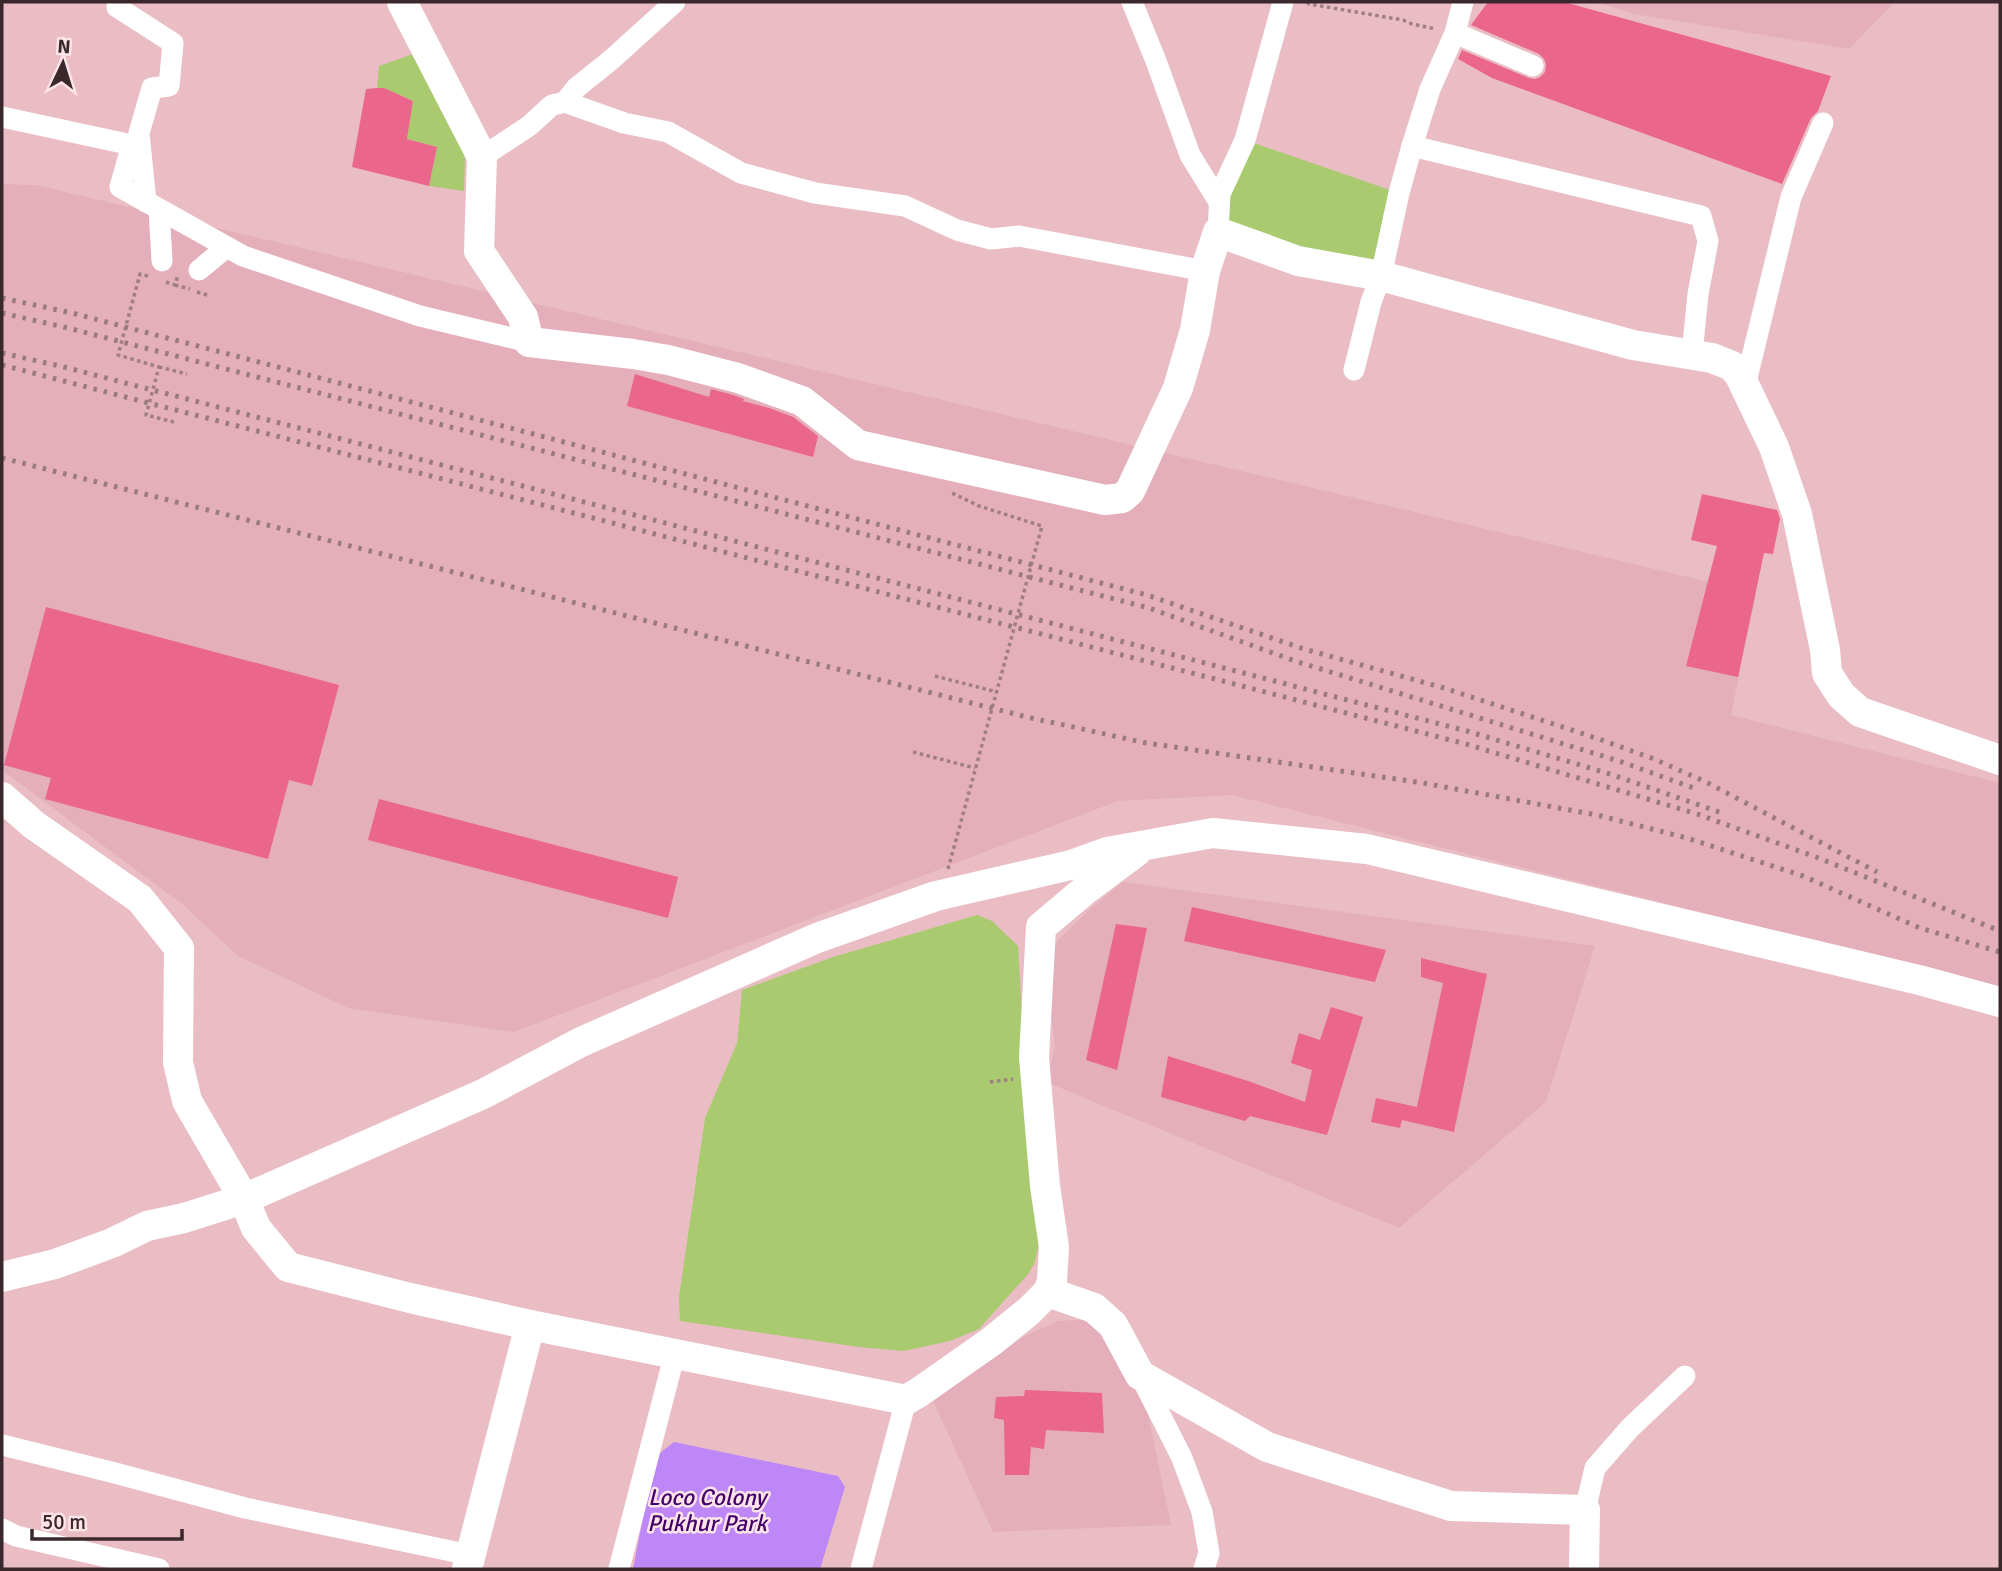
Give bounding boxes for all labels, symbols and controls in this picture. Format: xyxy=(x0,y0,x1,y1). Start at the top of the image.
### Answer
north arrow xyxy=(28,28,98,98)
text: N xyxy=(57,35,72,59)
water label: Loco Colony Pukhur Park xyxy=(647,1483,769,1538)
scale bar xyxy=(32,1498,182,1542)
text: 50 m xyxy=(42,1509,86,1535)

